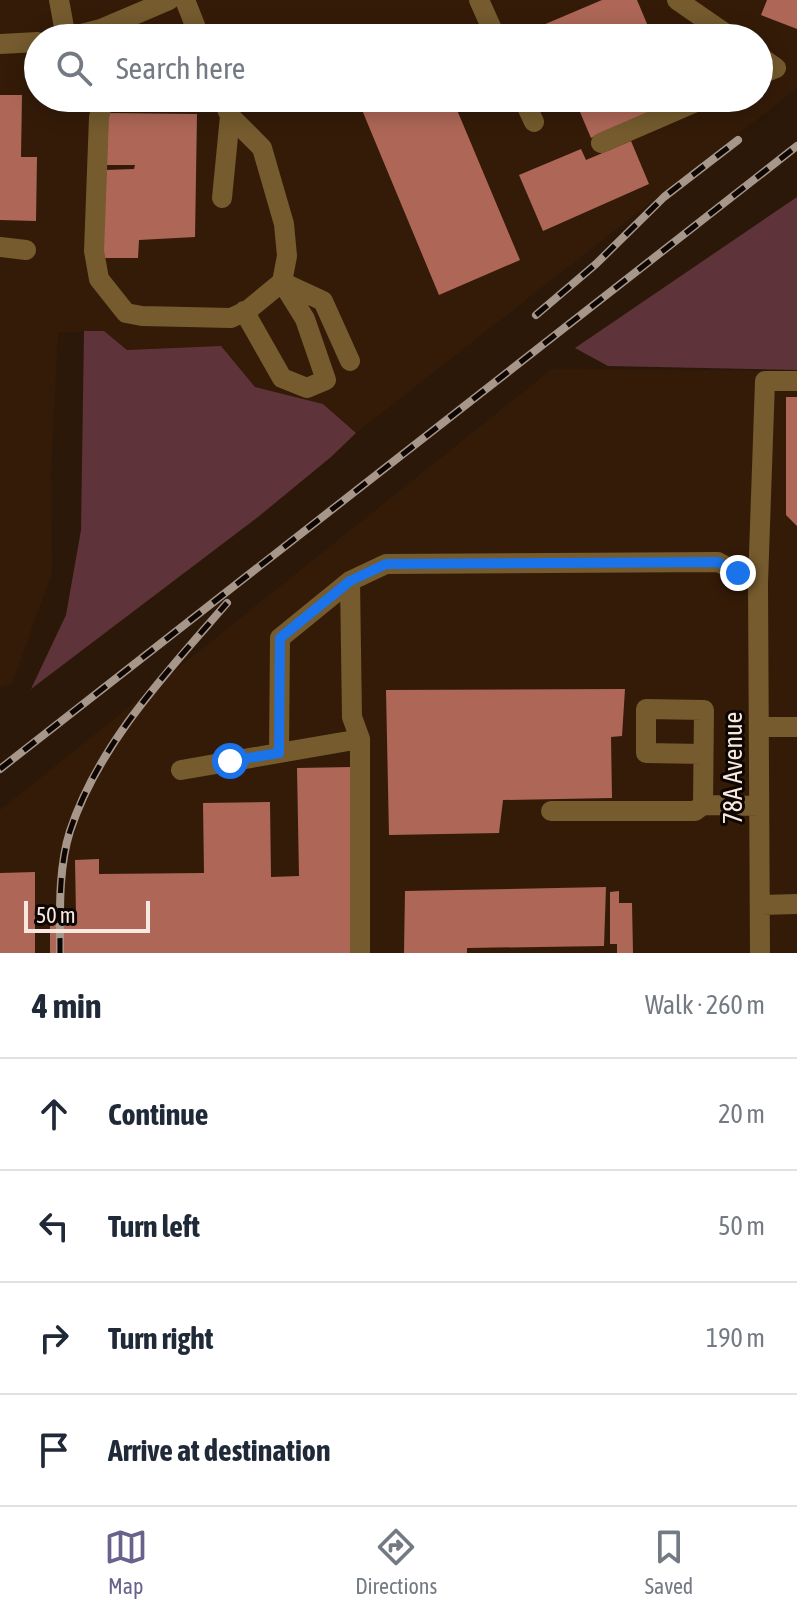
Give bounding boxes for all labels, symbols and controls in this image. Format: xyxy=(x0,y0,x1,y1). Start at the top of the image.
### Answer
search box xyxy=(24,24,773,112)
icon: search xyxy=(52,46,96,90)
text: Search here xyxy=(116,51,245,85)
route end xyxy=(720,555,756,591)
street label: 78A Avenue xyxy=(718,712,748,824)
route start xyxy=(212,743,248,779)
scale bar xyxy=(24,897,150,933)
text: 50 m xyxy=(36,902,76,928)
text: 4 min xyxy=(32,986,101,1025)
text: Walk · 260 m xyxy=(645,990,765,1020)
icon: ahead xyxy=(32,1092,76,1136)
text: Continue xyxy=(108,1097,208,1131)
text: 20 m xyxy=(718,1099,765,1129)
icon: left xyxy=(32,1204,76,1248)
text: Turn left xyxy=(108,1209,200,1243)
text: 50 m xyxy=(718,1211,765,1241)
icon: right xyxy=(32,1316,76,1360)
text: Turn right xyxy=(108,1321,214,1355)
text: 190 m xyxy=(706,1323,765,1353)
icon: arrive xyxy=(32,1428,76,1472)
text: Arrive at destination xyxy=(108,1433,330,1467)
tab: Map xyxy=(104,1525,148,1599)
tab: Directions xyxy=(355,1525,437,1599)
tab: Saved xyxy=(645,1525,693,1599)

